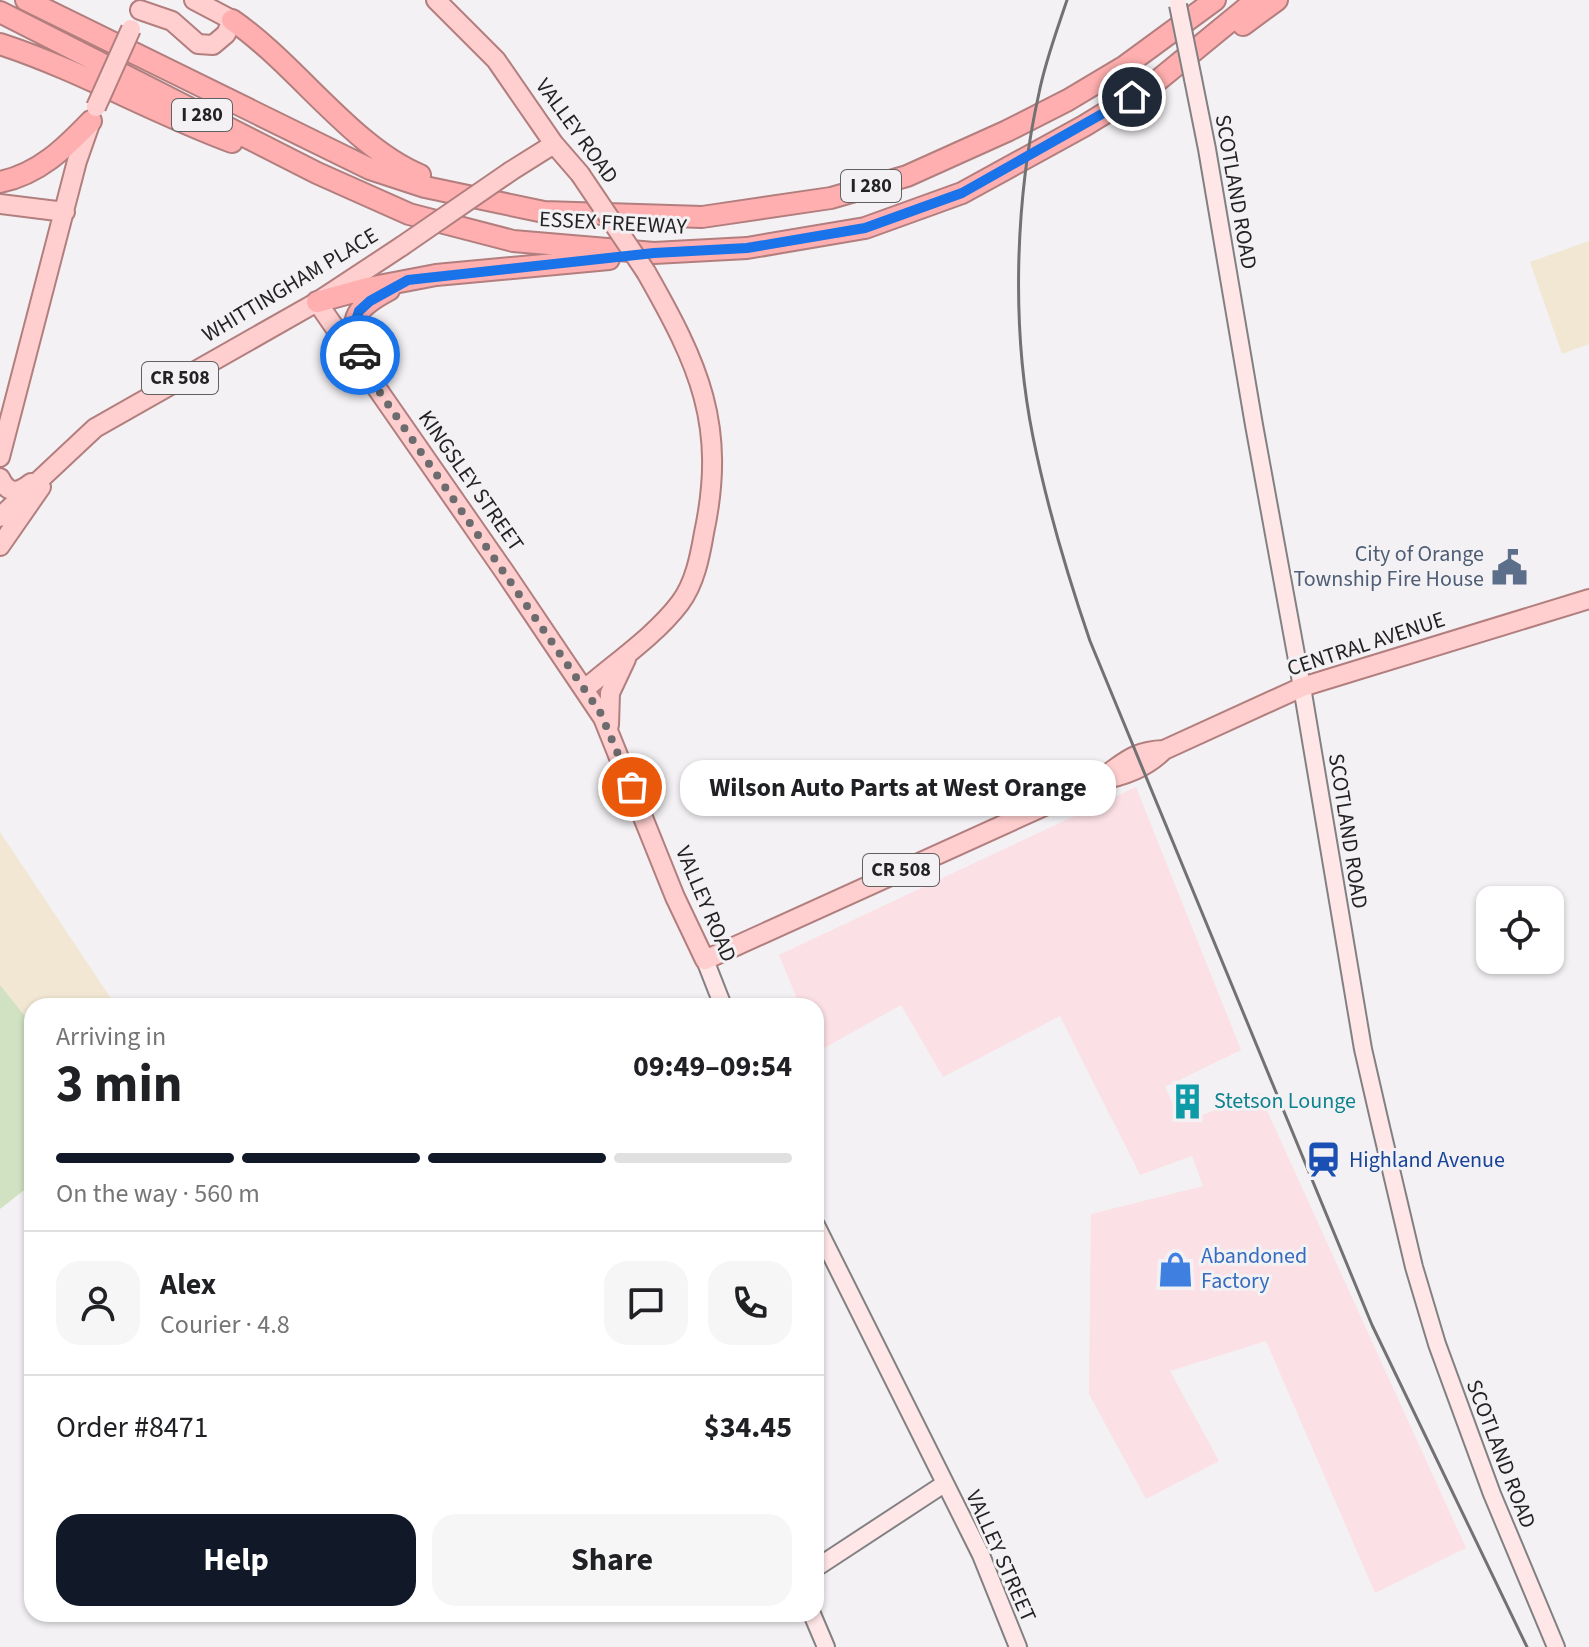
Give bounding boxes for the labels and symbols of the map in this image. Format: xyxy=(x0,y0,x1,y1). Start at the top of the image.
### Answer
pin xyxy=(1098,63,1166,131)
street label: VALLEY ROAD xyxy=(528,72,626,190)
road number: I 280 xyxy=(172,99,232,131)
street label: SCOTLAND ROAD xyxy=(1207,112,1265,272)
road number: I 280 xyxy=(841,170,901,202)
street label: ESSEX FREEWAY xyxy=(538,203,688,243)
street label: WHITTINGHAM PLACE xyxy=(196,220,384,350)
courier xyxy=(320,315,400,395)
road number: CR 508 xyxy=(142,362,218,394)
street label: KINGSLEY STREET xyxy=(410,404,532,558)
place label: City of Orange Township Fire House xyxy=(1293,538,1484,595)
public building icon: City of Orange Township Fire House xyxy=(1491,548,1529,586)
street label: CENTRAL AVENUE xyxy=(1283,603,1449,685)
street label: SCOTLAND ROAD xyxy=(1320,751,1376,911)
pin xyxy=(598,753,666,821)
callout: Wilson Auto Parts at West Orange xyxy=(680,759,1116,815)
street label: VALLEY ROAD xyxy=(667,841,745,967)
road number: CR 508 xyxy=(863,854,939,886)
building icon: Stetson Lounge xyxy=(1169,1082,1207,1120)
place label: Stetson Lounge xyxy=(1214,1085,1356,1117)
station icon: Highland Avenue xyxy=(1304,1141,1342,1179)
place label: Highland Avenue xyxy=(1349,1144,1505,1176)
place label: Abandoned Factory xyxy=(1201,1240,1307,1297)
shop icon: Abandoned Factory xyxy=(1156,1250,1194,1288)
street label: SCOTLAND ROAD xyxy=(1458,1375,1544,1533)
street label: VALLEY STREET xyxy=(958,1485,1044,1627)

